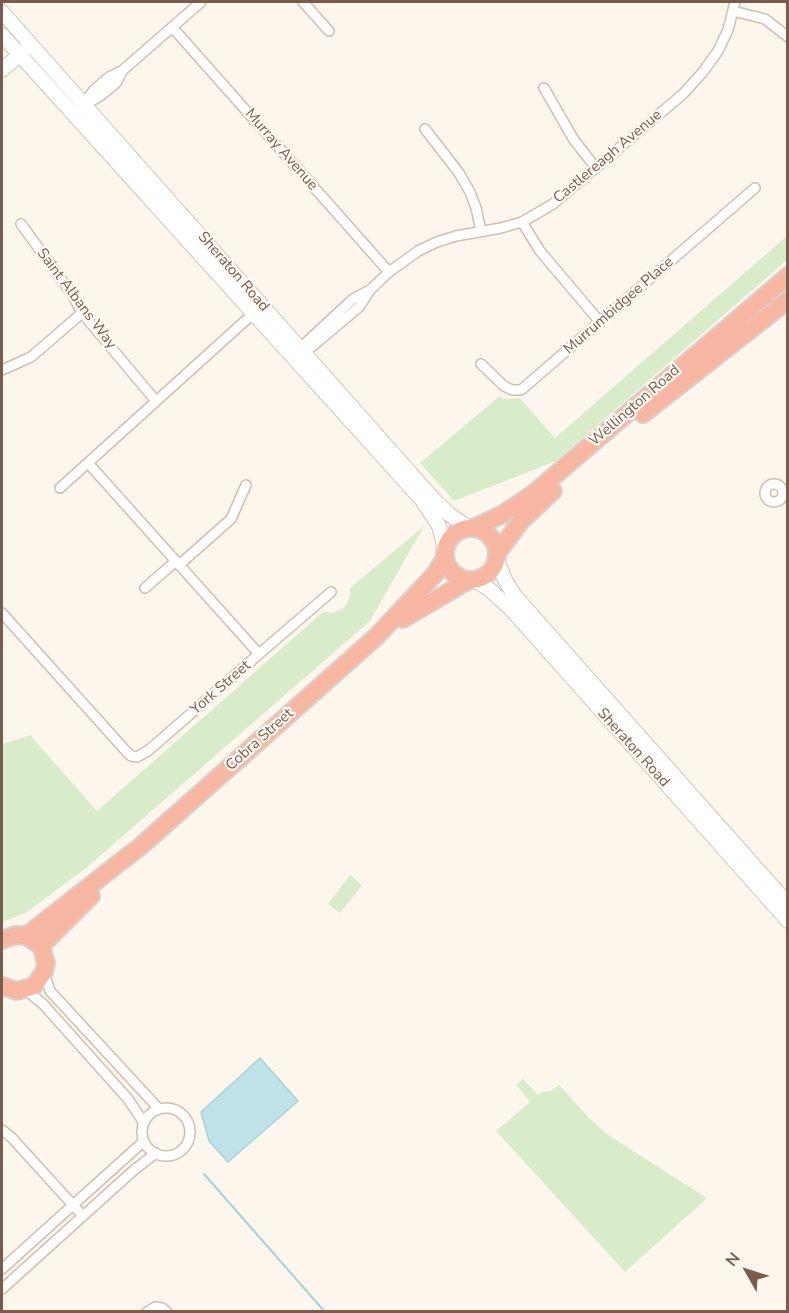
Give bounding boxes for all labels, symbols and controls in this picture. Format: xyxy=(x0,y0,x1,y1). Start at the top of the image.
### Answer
street label: Murray Avenue xyxy=(241,105,321,195)
street label: Castlereagh Avenue xyxy=(550,106,666,208)
street label: Sheraton Road xyxy=(193,228,273,316)
street label: Saint Albans Way xyxy=(32,245,120,353)
street label: Murrumbidgee Place xyxy=(560,253,678,359)
street label: Wellington Road xyxy=(586,362,684,450)
street label: York Street xyxy=(187,657,255,719)
street label: Cobra Street xyxy=(223,705,297,775)
street label: Sheraton Road xyxy=(593,705,673,791)
north arrow xyxy=(717,1241,777,1301)
text: N xyxy=(721,1248,745,1271)

